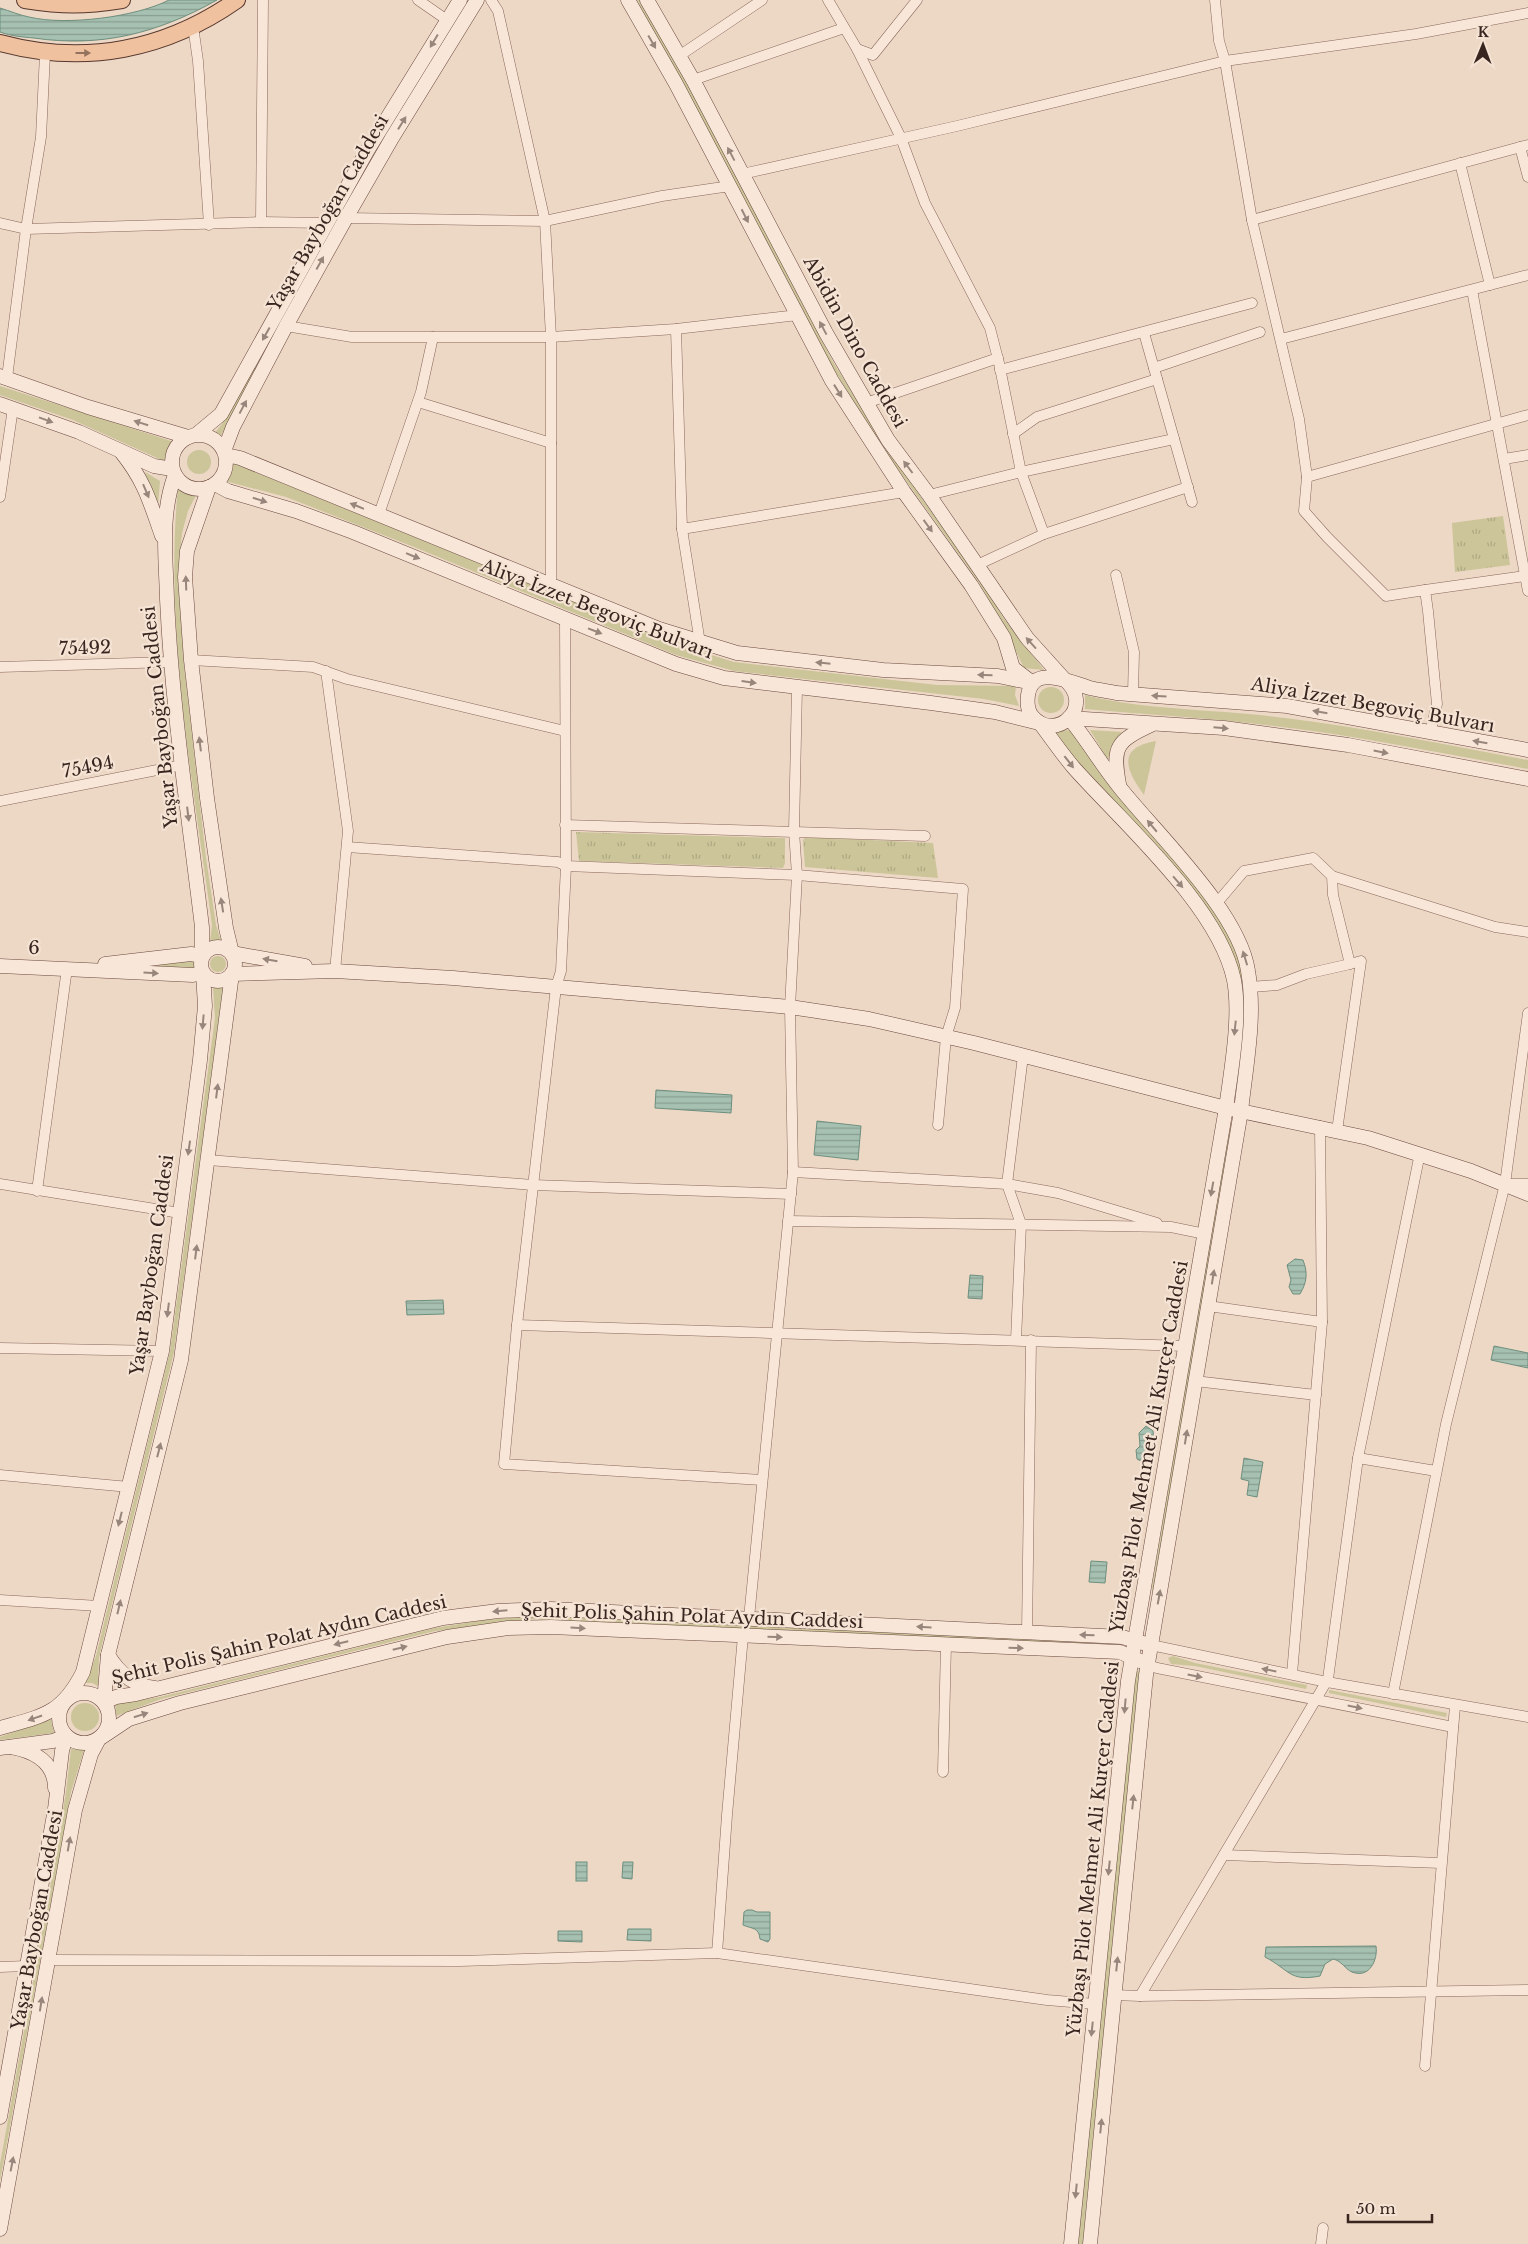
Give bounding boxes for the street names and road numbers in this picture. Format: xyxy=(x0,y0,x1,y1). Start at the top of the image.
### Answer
street label: Yaşar Bayboğan Caddesi xyxy=(262,111,393,316)
street label: Abidin Dino Caddesi xyxy=(798,252,911,431)
street label: Aliya İzzet Begoviç Bulvarı xyxy=(477,553,717,664)
street label: Yaşar Bayboğan Caddesi xyxy=(137,605,183,830)
street label: 75492 xyxy=(59,636,111,660)
street label: Aliya İzzet Begoviç Bulvarı xyxy=(1248,672,1497,737)
street label: 75494 xyxy=(61,751,115,783)
street label: 6 xyxy=(28,937,40,959)
street label: Yaşar Bayboğan Caddesi xyxy=(125,1153,178,1378)
street label: Yüzbaşı Pilot Mehmet Ali Kurçer Caddesi xyxy=(1105,1259,1193,1636)
street label: Şehit Polis Şahin Polat Aydın Caddesi xyxy=(110,1591,448,1689)
street label: Şehit Polis Şahin Polat Aydın Caddesi xyxy=(520,1599,864,1633)
street label: Yüzbaşı Pilot Mehmet Ali Kurçer Caddesi xyxy=(1062,1660,1124,2039)
street label: Yaşar Bayboğan Caddesi xyxy=(7,1808,67,2033)

